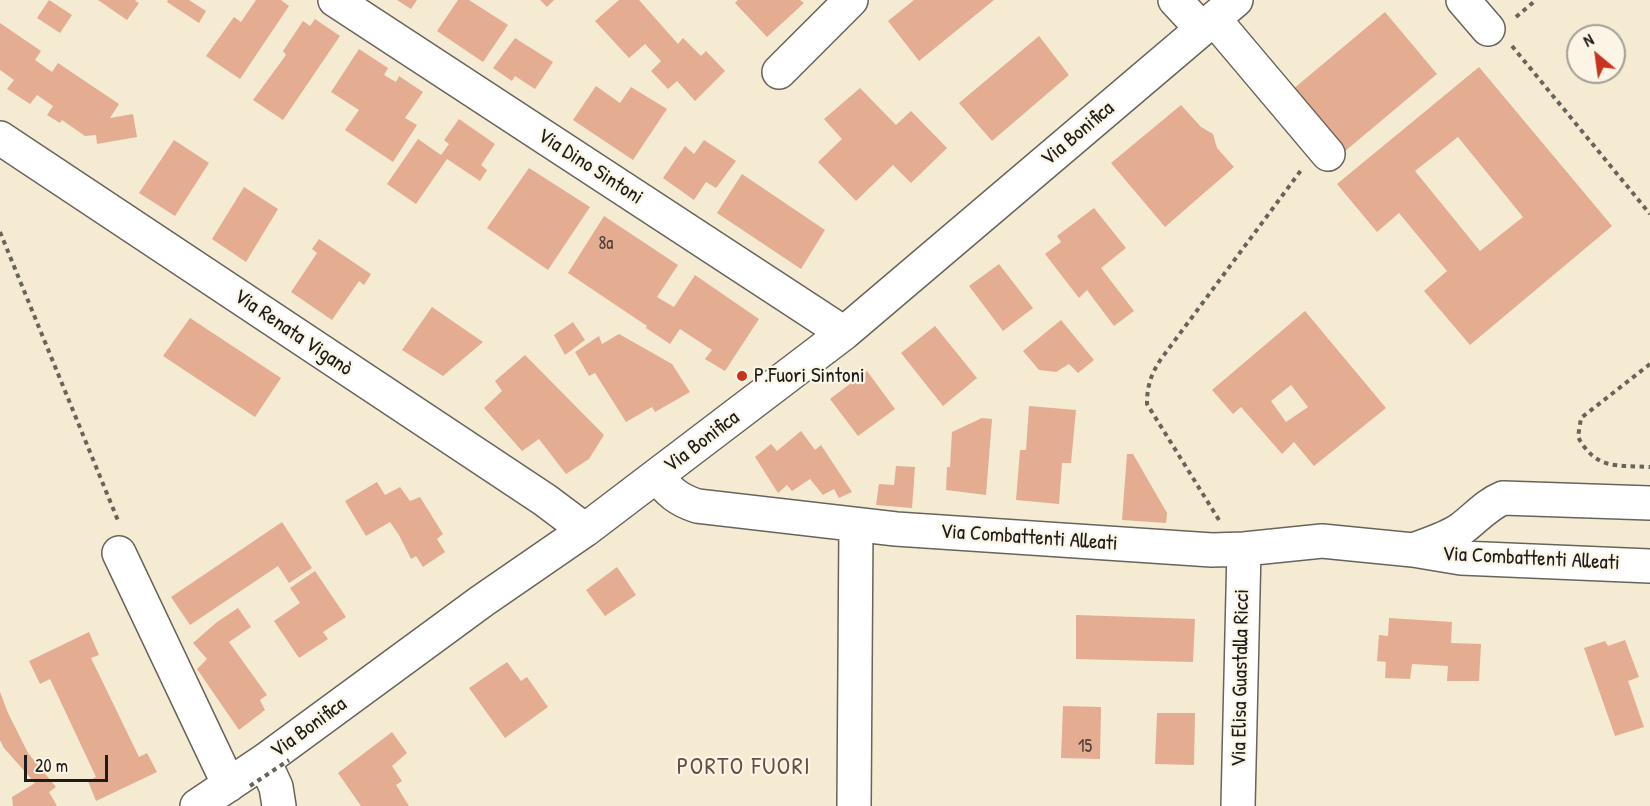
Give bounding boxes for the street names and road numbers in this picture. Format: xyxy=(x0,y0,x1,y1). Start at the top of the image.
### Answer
street label: Via Bonifica xyxy=(1036,96,1120,172)
street label: Via Dino Sintoni xyxy=(533,124,647,210)
street label: Via Renata Viganò xyxy=(229,284,357,382)
street label: Via Bonifica xyxy=(659,406,745,478)
street label: Via Combattenti Alleati xyxy=(940,519,1118,557)
street label: Via Combattenti Alleati xyxy=(1442,542,1620,576)
street label: Via Elisa Guastalla Ricci xyxy=(1227,589,1255,767)
street label: Via Bonifica xyxy=(266,692,352,764)

